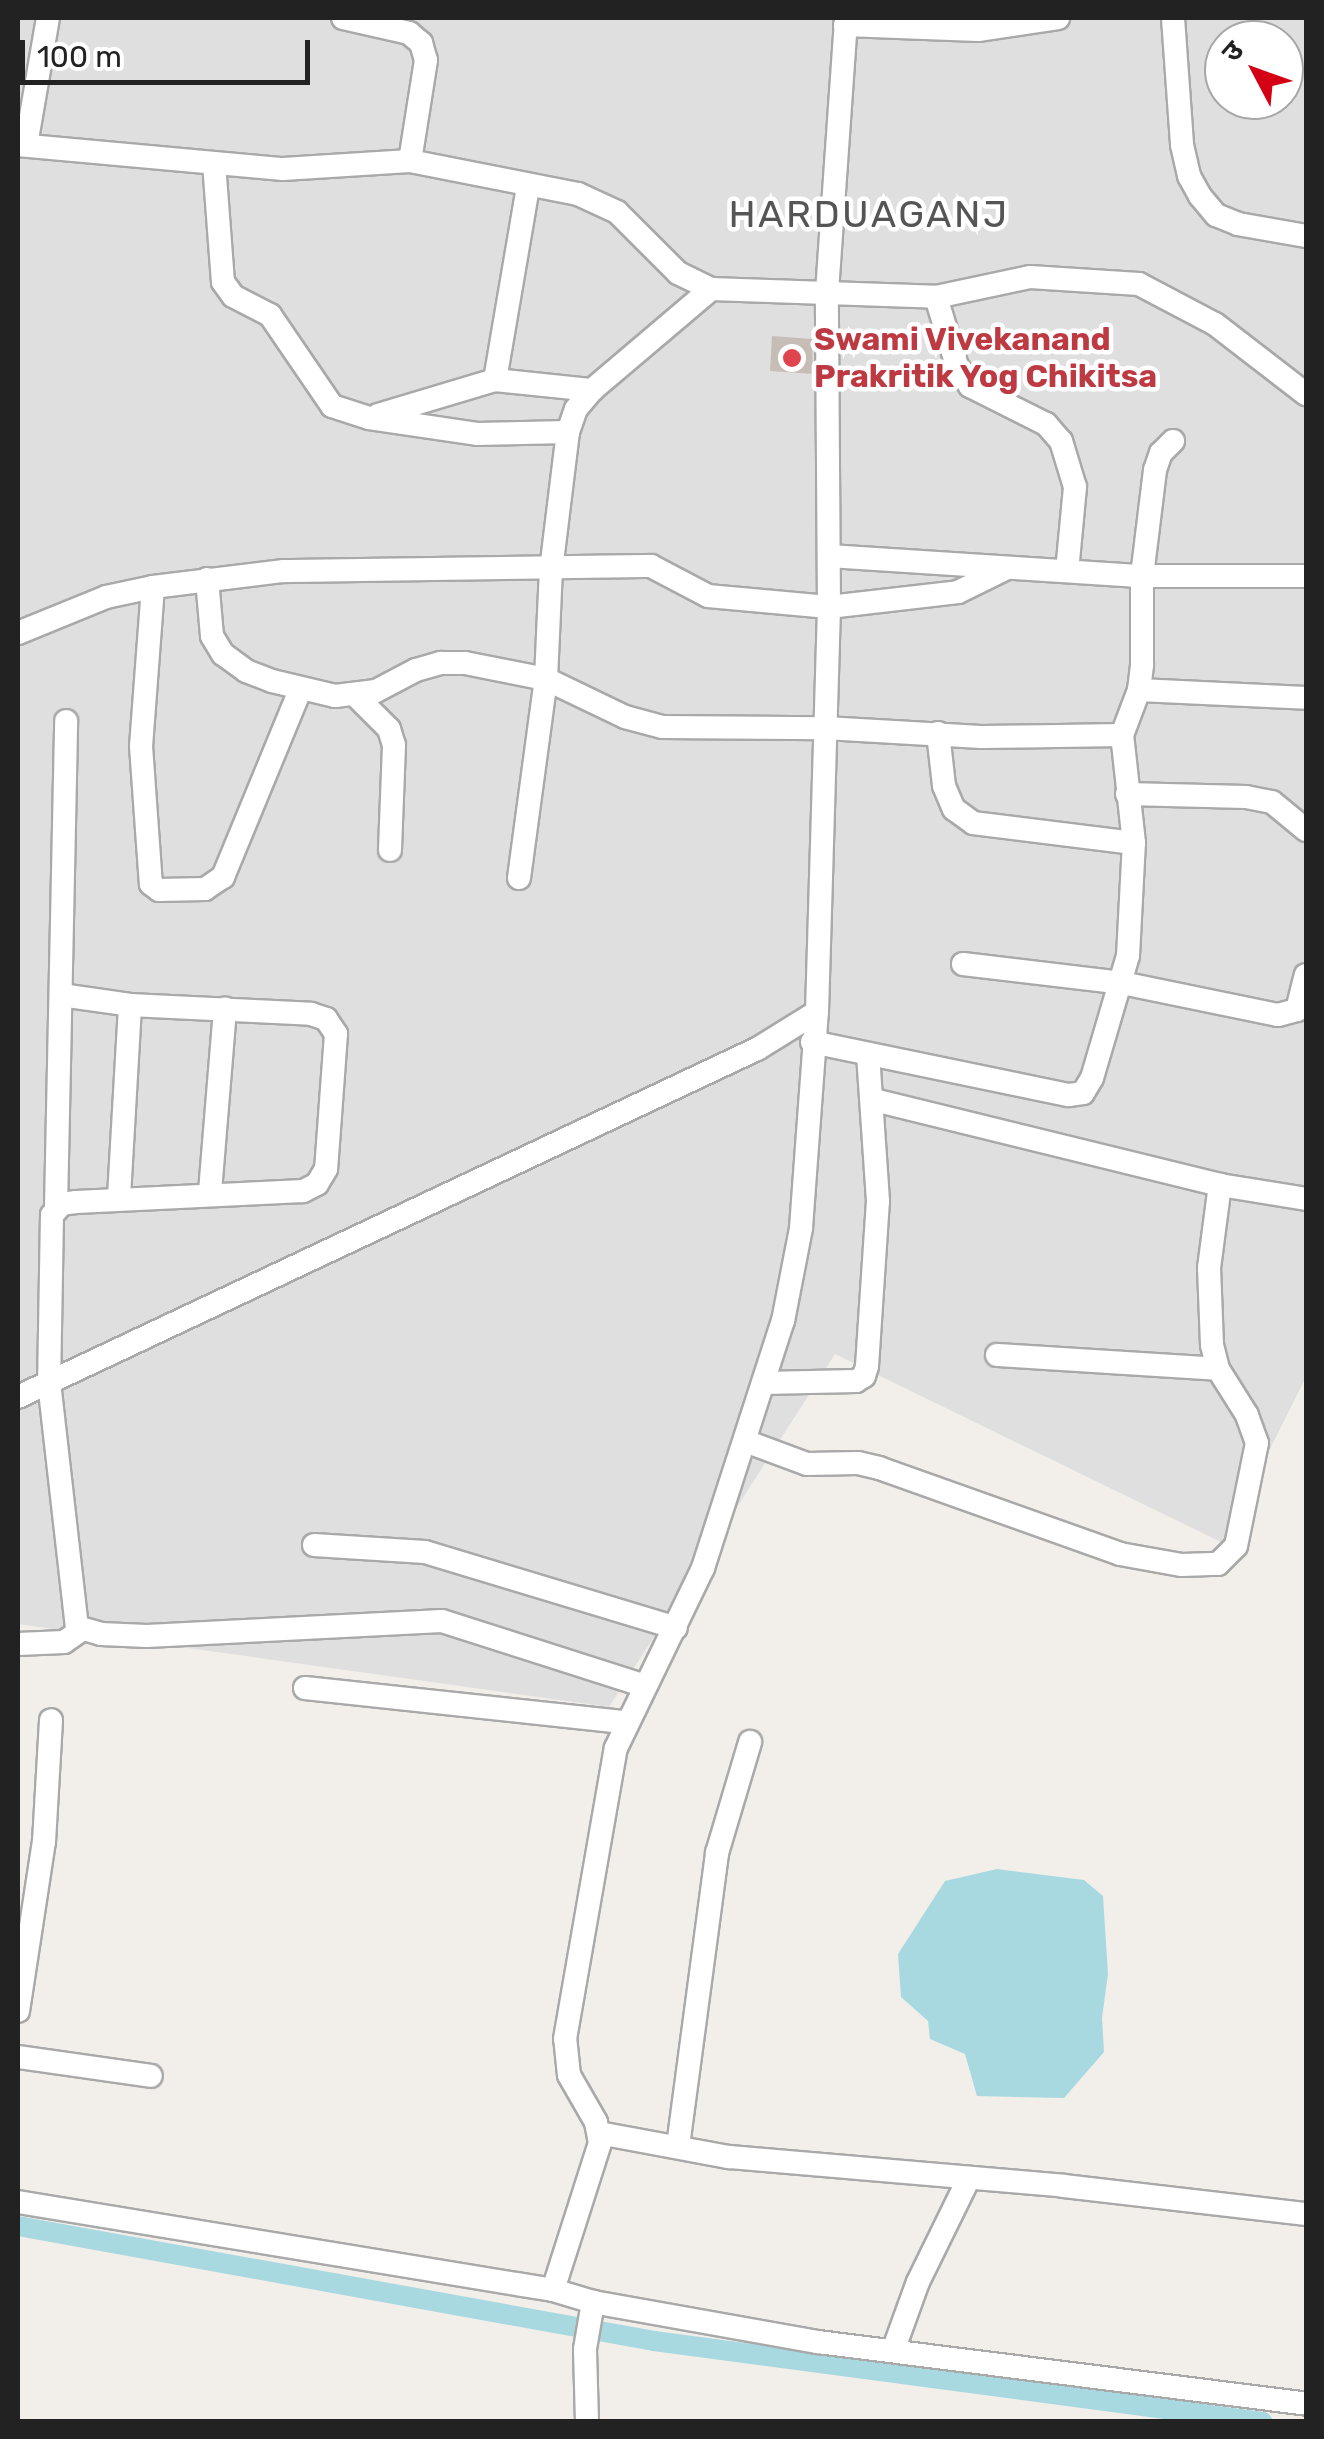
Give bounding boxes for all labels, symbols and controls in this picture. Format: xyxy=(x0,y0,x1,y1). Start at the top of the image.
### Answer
scale bar xyxy=(25,20,315,82)
north arrow xyxy=(1204,20,1304,120)
text: उ xyxy=(1215,34,1250,68)
text: 100 m xyxy=(37,39,122,75)
district label: HARDUAGANJ xyxy=(728,192,1010,238)
place label: Swami Vivekanand Prakritik Yog Chikitsa xyxy=(814,321,1158,396)
marker: Swami Vivekanand Prakritik Yog Chikitsa xyxy=(779,345,805,371)

